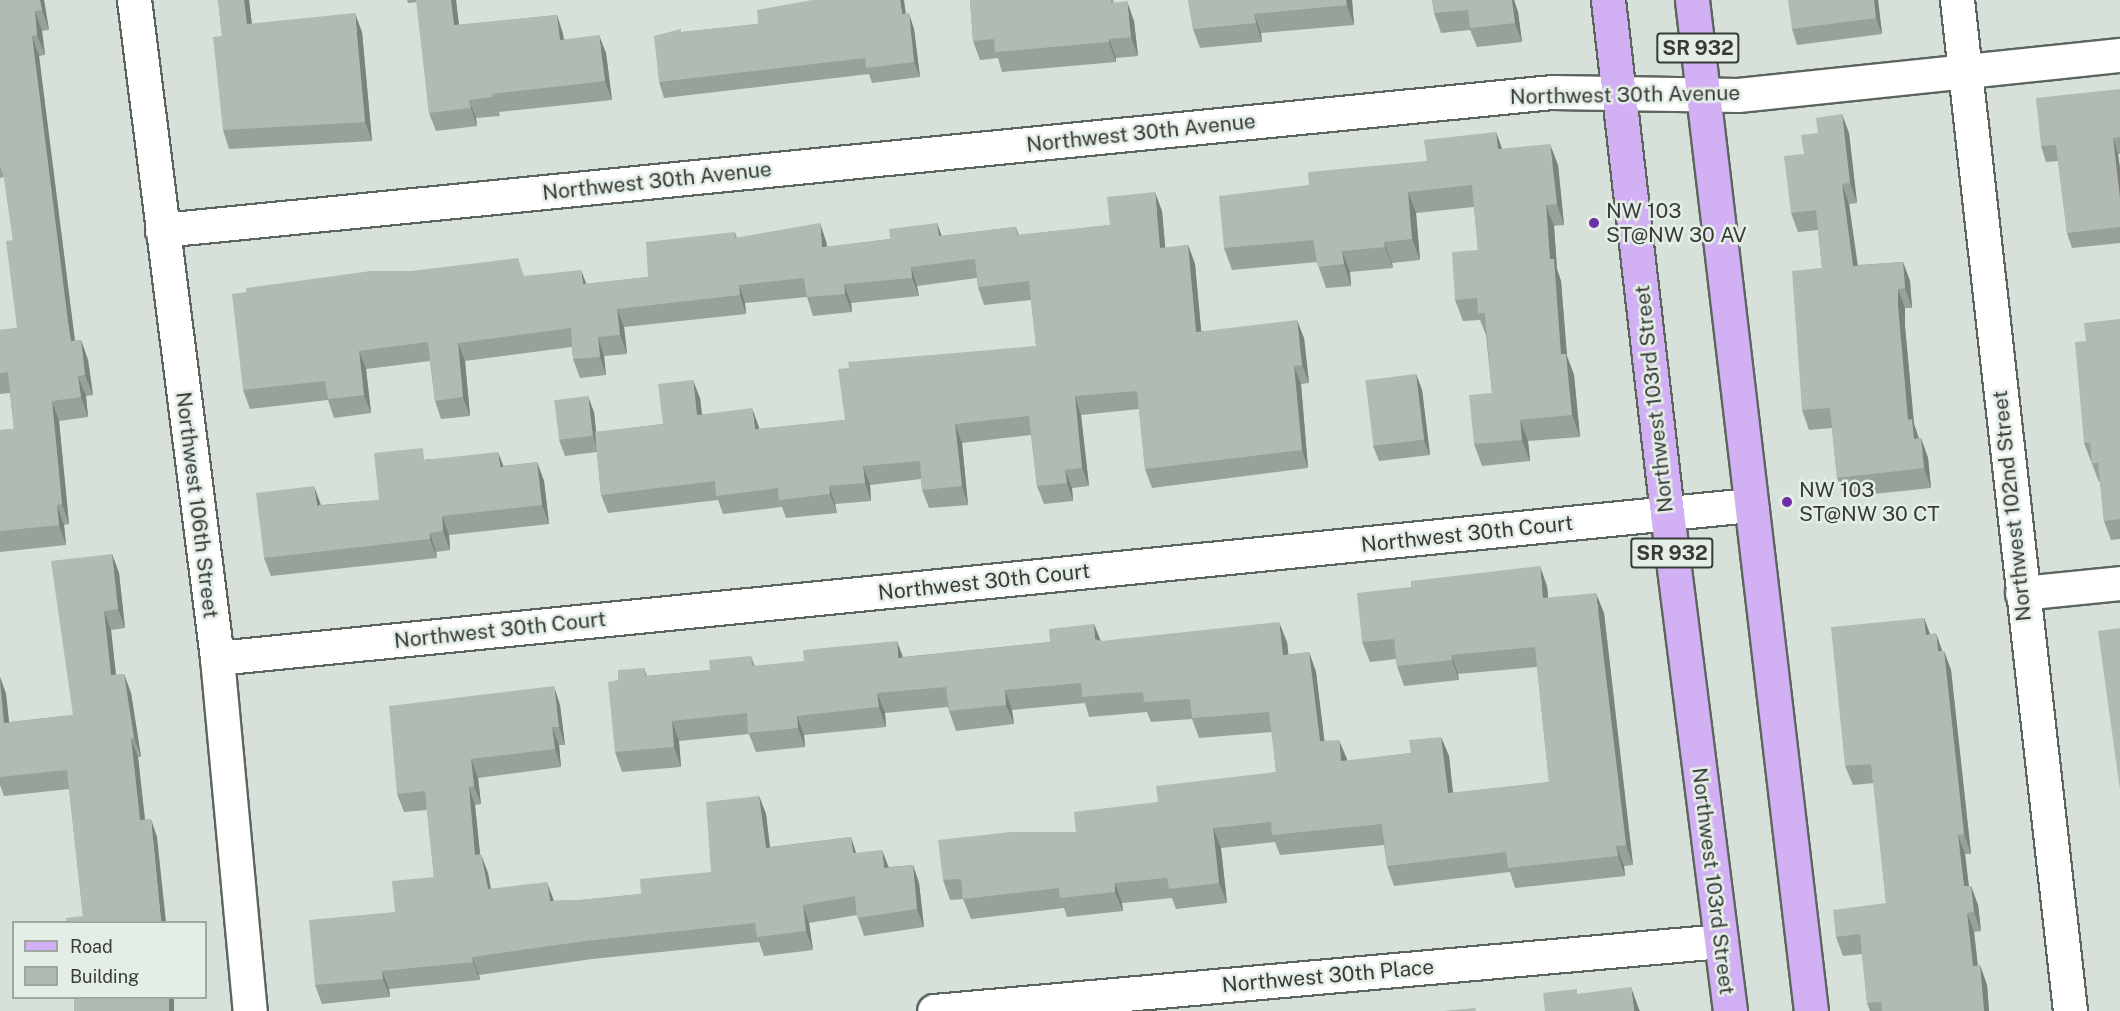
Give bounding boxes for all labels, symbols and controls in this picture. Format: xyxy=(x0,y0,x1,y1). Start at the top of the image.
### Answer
road number: SR 932 xyxy=(1656,31,1740,65)
street label: Northwest 30th Avenue xyxy=(1510,80,1740,110)
street label: Northwest 30th Avenue xyxy=(1025,108,1257,158)
street label: Northwest 30th Avenue xyxy=(541,156,773,206)
place label: NW 103 ST@NW 30 AV xyxy=(1606,198,1747,248)
marker: NW 103 ST@NW 30 AV xyxy=(1587,216,1601,230)
street label: Northwest 103rd Street xyxy=(1630,284,1678,514)
street label: Northwest 102nd Street xyxy=(1987,389,2037,623)
street label: Northwest 106th Street xyxy=(171,390,223,620)
place label: NW 103 ST@NW 30 CT xyxy=(1799,477,1940,527)
marker: NW 103 ST@NW 30 CT xyxy=(1780,495,1794,509)
street label: Northwest 30th Court xyxy=(1360,510,1574,558)
road number: SR 932 xyxy=(1630,536,1714,570)
street label: Northwest 30th Court xyxy=(877,558,1091,606)
street label: Northwest 30th Court xyxy=(393,606,607,654)
street label: Northwest 103rd Street xyxy=(1687,766,1739,996)
legend xyxy=(12,921,207,999)
text: Road xyxy=(70,936,113,957)
street label: Northwest 30th Place xyxy=(1221,954,1435,998)
text: Building xyxy=(70,966,139,987)

